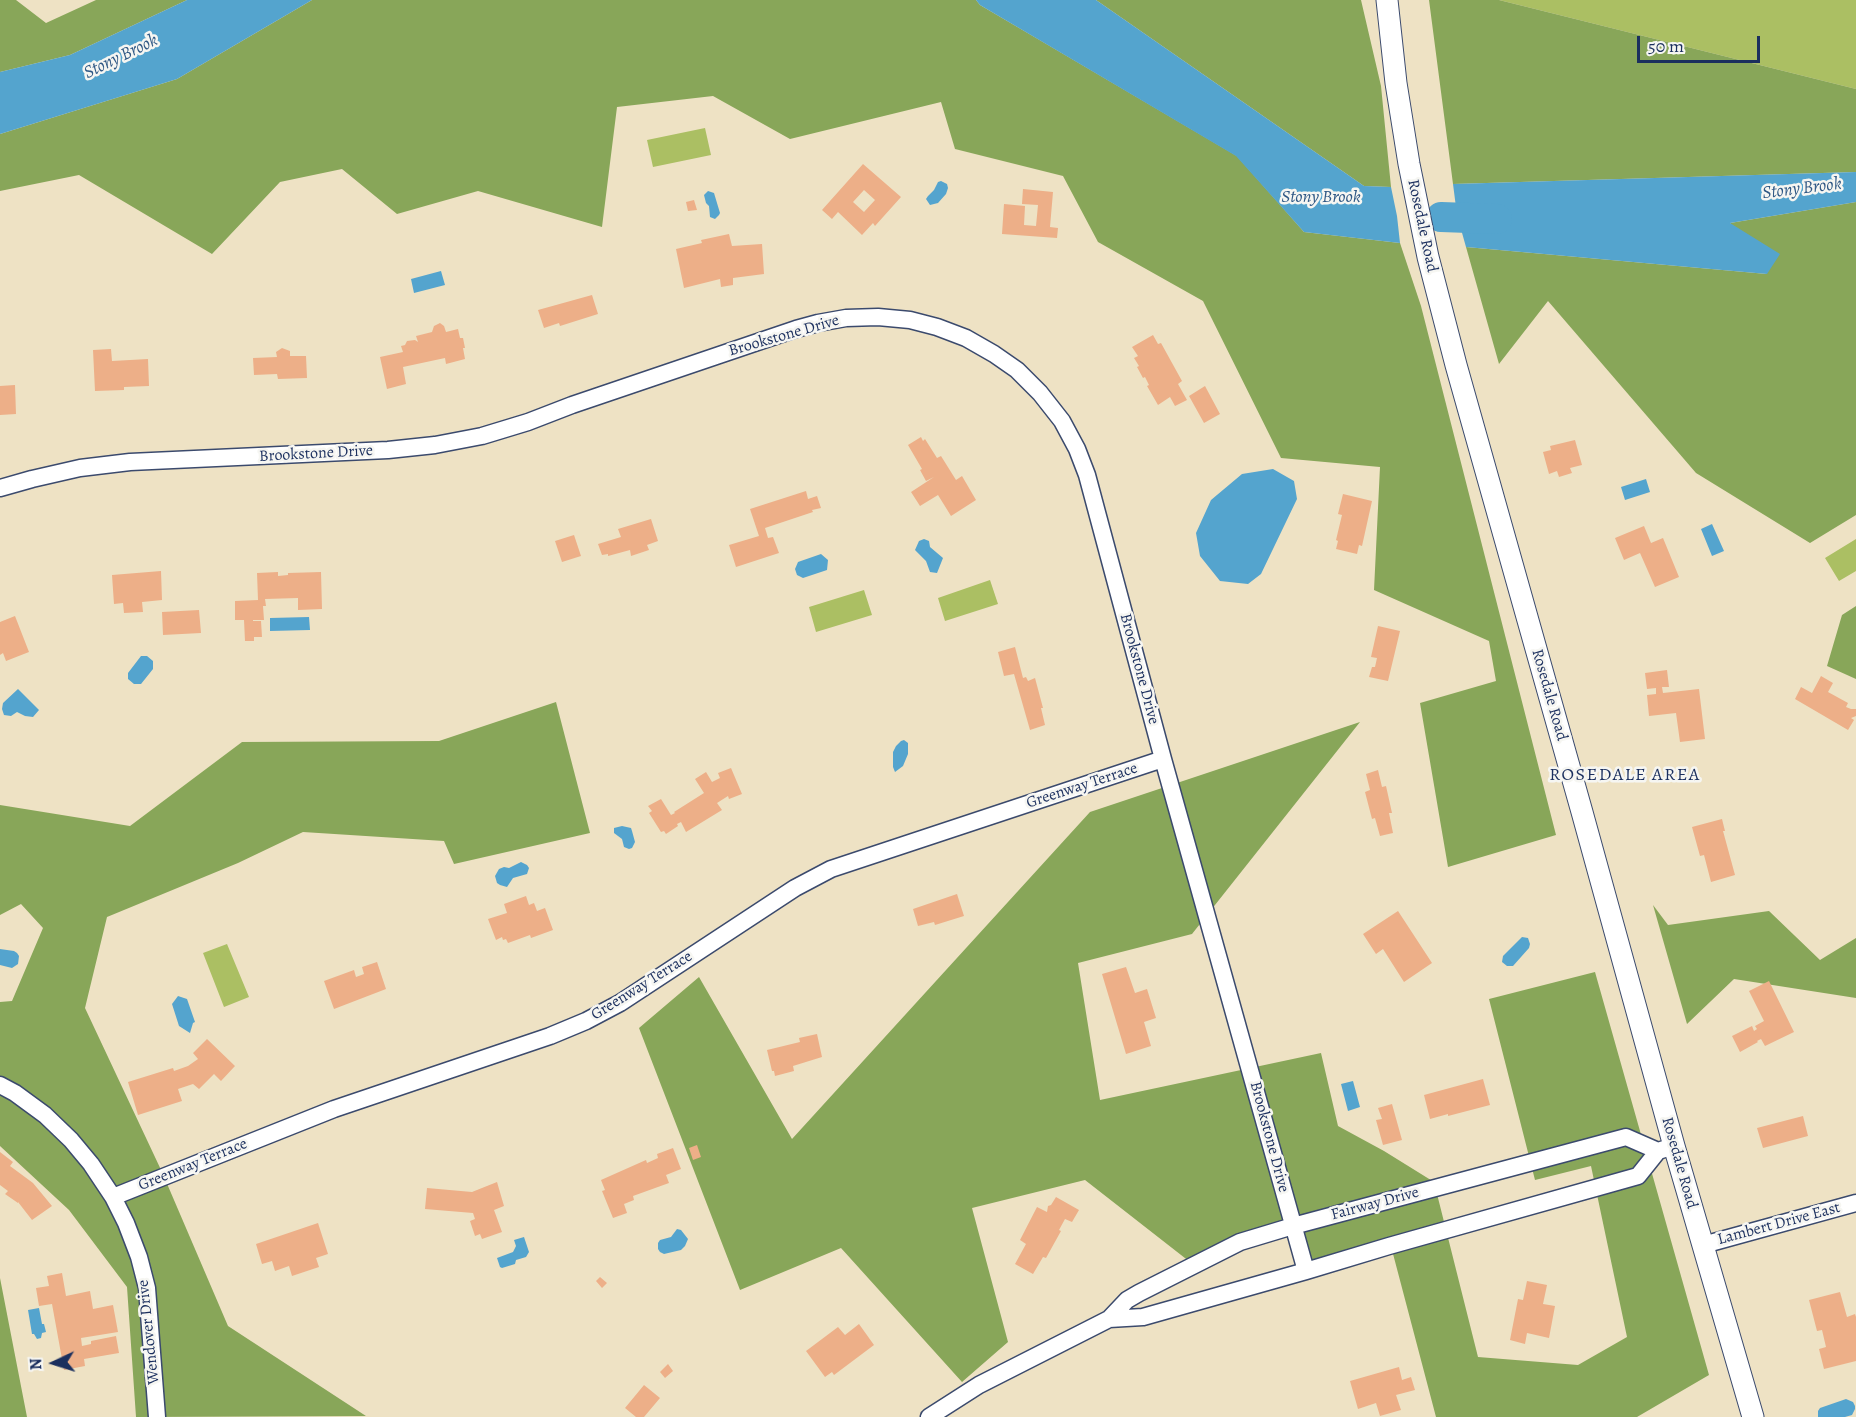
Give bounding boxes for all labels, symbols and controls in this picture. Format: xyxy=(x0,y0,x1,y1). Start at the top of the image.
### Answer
scale bar xyxy=(1640,24,1763,62)
water label: Stony Brook xyxy=(80,30,162,84)
text: 50 m xyxy=(1648,34,1684,58)
water label: Stony Brook xyxy=(1761,173,1843,205)
street label: Rosedale Road xyxy=(1403,178,1441,274)
water label: Stony Brook xyxy=(1281,187,1361,209)
street label: Brookstone Drive xyxy=(727,311,841,361)
street label: Brookstone Drive xyxy=(259,441,373,467)
street label: Brookstone Drive xyxy=(1115,611,1163,727)
street label: Rosedale Road xyxy=(1527,647,1571,743)
street label: Greenway Terrace xyxy=(1024,759,1140,813)
district label: ROSEDALE AREA xyxy=(1549,765,1701,787)
street label: Greenway Terrace xyxy=(588,947,696,1025)
street label: Brookstone Drive xyxy=(1245,1079,1293,1195)
street label: Rosedale Road xyxy=(1657,1115,1701,1211)
street label: Greenway Terrace xyxy=(136,1134,250,1196)
street label: Fairway Drive xyxy=(1329,1183,1421,1225)
street label: Lambert Drive East xyxy=(1716,1198,1842,1250)
street label: Wendover Drive xyxy=(134,1279,164,1385)
north arrow xyxy=(24,1333,84,1393)
text: N xyxy=(25,1358,47,1371)

